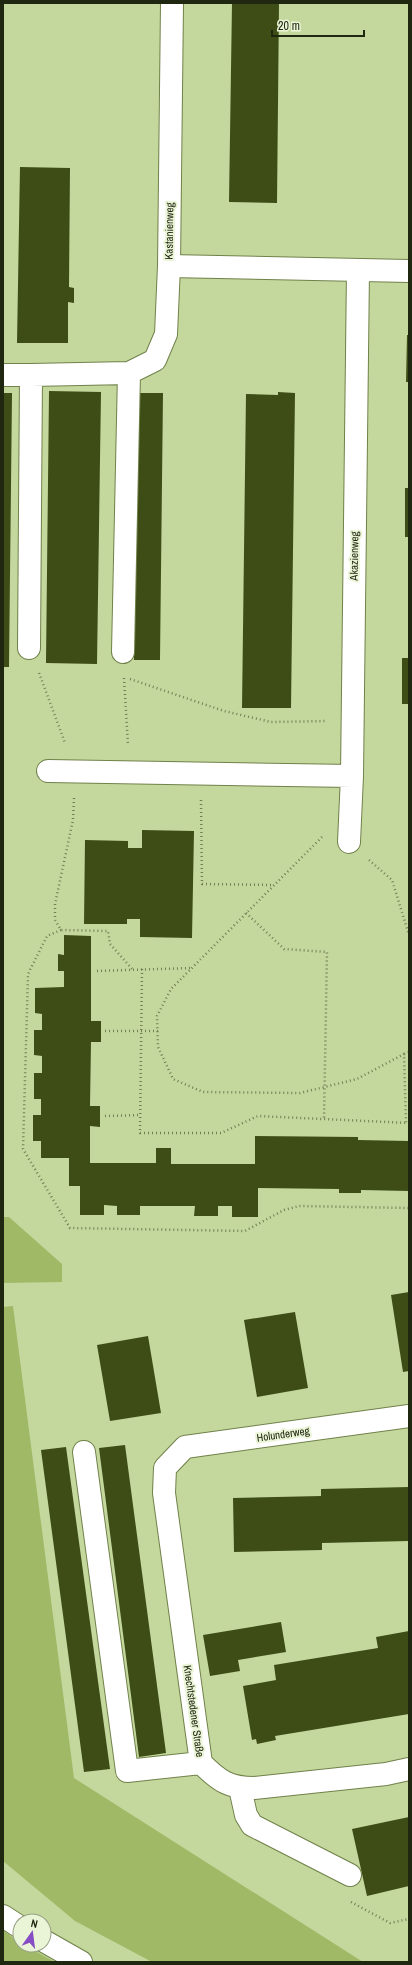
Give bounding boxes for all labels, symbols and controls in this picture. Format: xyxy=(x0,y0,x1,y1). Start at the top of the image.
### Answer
scale bar xyxy=(272,12,364,38)
text: 20 m xyxy=(278,18,300,34)
street label: Kastanienweg xyxy=(162,202,176,260)
street label: Akazienweg xyxy=(347,531,361,582)
street label: Holunderweg xyxy=(256,1423,310,1445)
street label: Knechtstedener Straße xyxy=(181,1664,207,1758)
north arrow xyxy=(12,1913,52,1953)
text: N xyxy=(30,1916,39,1931)

